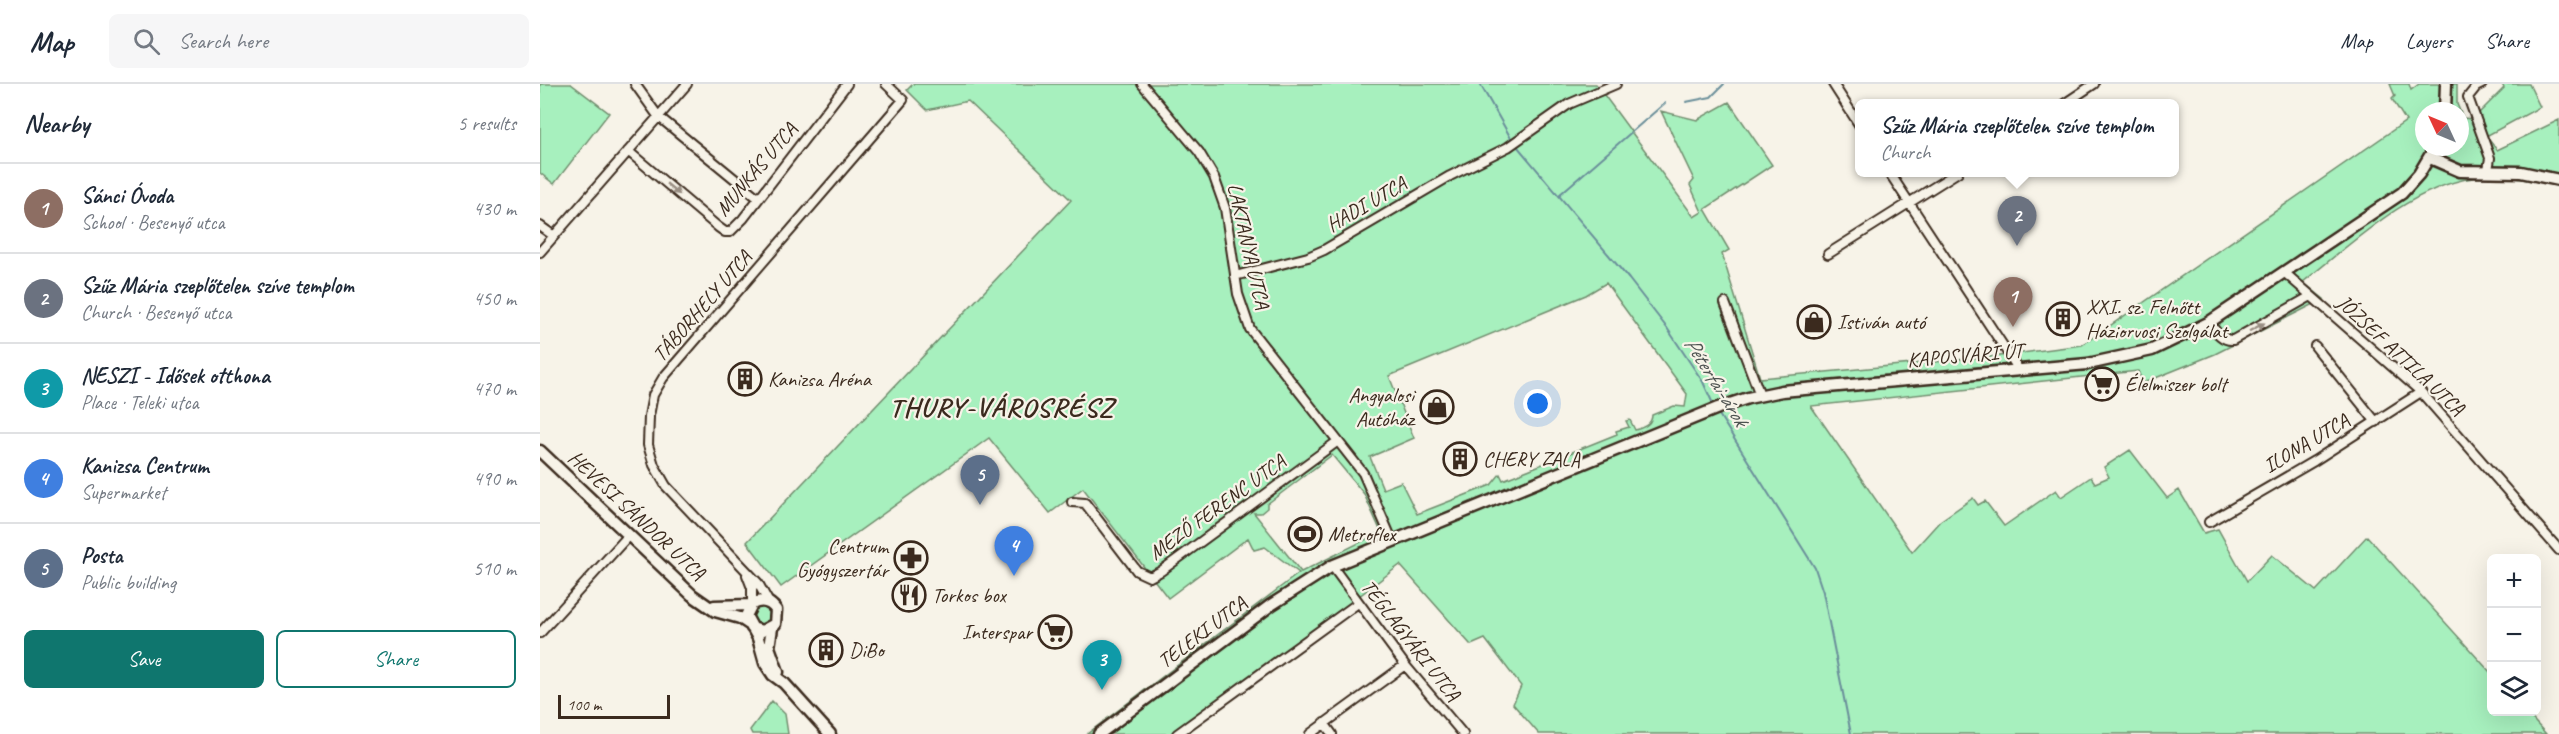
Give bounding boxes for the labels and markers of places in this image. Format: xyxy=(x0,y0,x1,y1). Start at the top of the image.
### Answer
pin: 2 xyxy=(1998,196,2036,246)
pin: 1 xyxy=(1994,278,2032,327)
place label: XXI. sz. Felnőtt Háziorvosi Szolgálat xyxy=(2086,294,2229,344)
building icon: XXI. sz. Felnőtt Háziorvosi Szolgálat xyxy=(2045,301,2081,337)
shop icon: Istiván autó xyxy=(1796,304,1832,340)
place label: Istiván autó xyxy=(1837,309,1928,335)
building icon: Kanizsa Aréna xyxy=(727,361,763,397)
place label: Kanizsa Aréna xyxy=(768,366,873,392)
supermarket icon: Élelmiszer bolt xyxy=(2084,366,2120,402)
place label: Élelmiszer bolt xyxy=(2125,371,2229,397)
place label: Angyalosi Autóház xyxy=(1348,382,1417,432)
shop icon: Angyalosi Autóház xyxy=(1419,389,1455,425)
building icon: CHERY ZALA xyxy=(1442,441,1478,477)
place label: CHERY ZALA xyxy=(1483,446,1580,472)
pin: 5 xyxy=(960,456,1000,505)
sports icon: Metroflex xyxy=(1287,516,1323,552)
place label: Metroflex xyxy=(1328,521,1397,547)
pin: 4 xyxy=(994,526,1034,576)
place label: Centrum Gyógyszertár xyxy=(797,533,890,583)
pharmacy icon: Centrum Gyógyszertár xyxy=(893,540,929,576)
restaurant icon: Torkos box xyxy=(891,577,927,613)
place label: Torkos box xyxy=(932,582,1008,608)
supermarket icon: Interspar xyxy=(1037,614,1073,650)
place label: Interspar xyxy=(962,619,1033,645)
building icon: DiBo xyxy=(808,632,844,668)
place label: DiBo xyxy=(849,637,886,663)
pin: 3 xyxy=(1082,640,1122,690)

